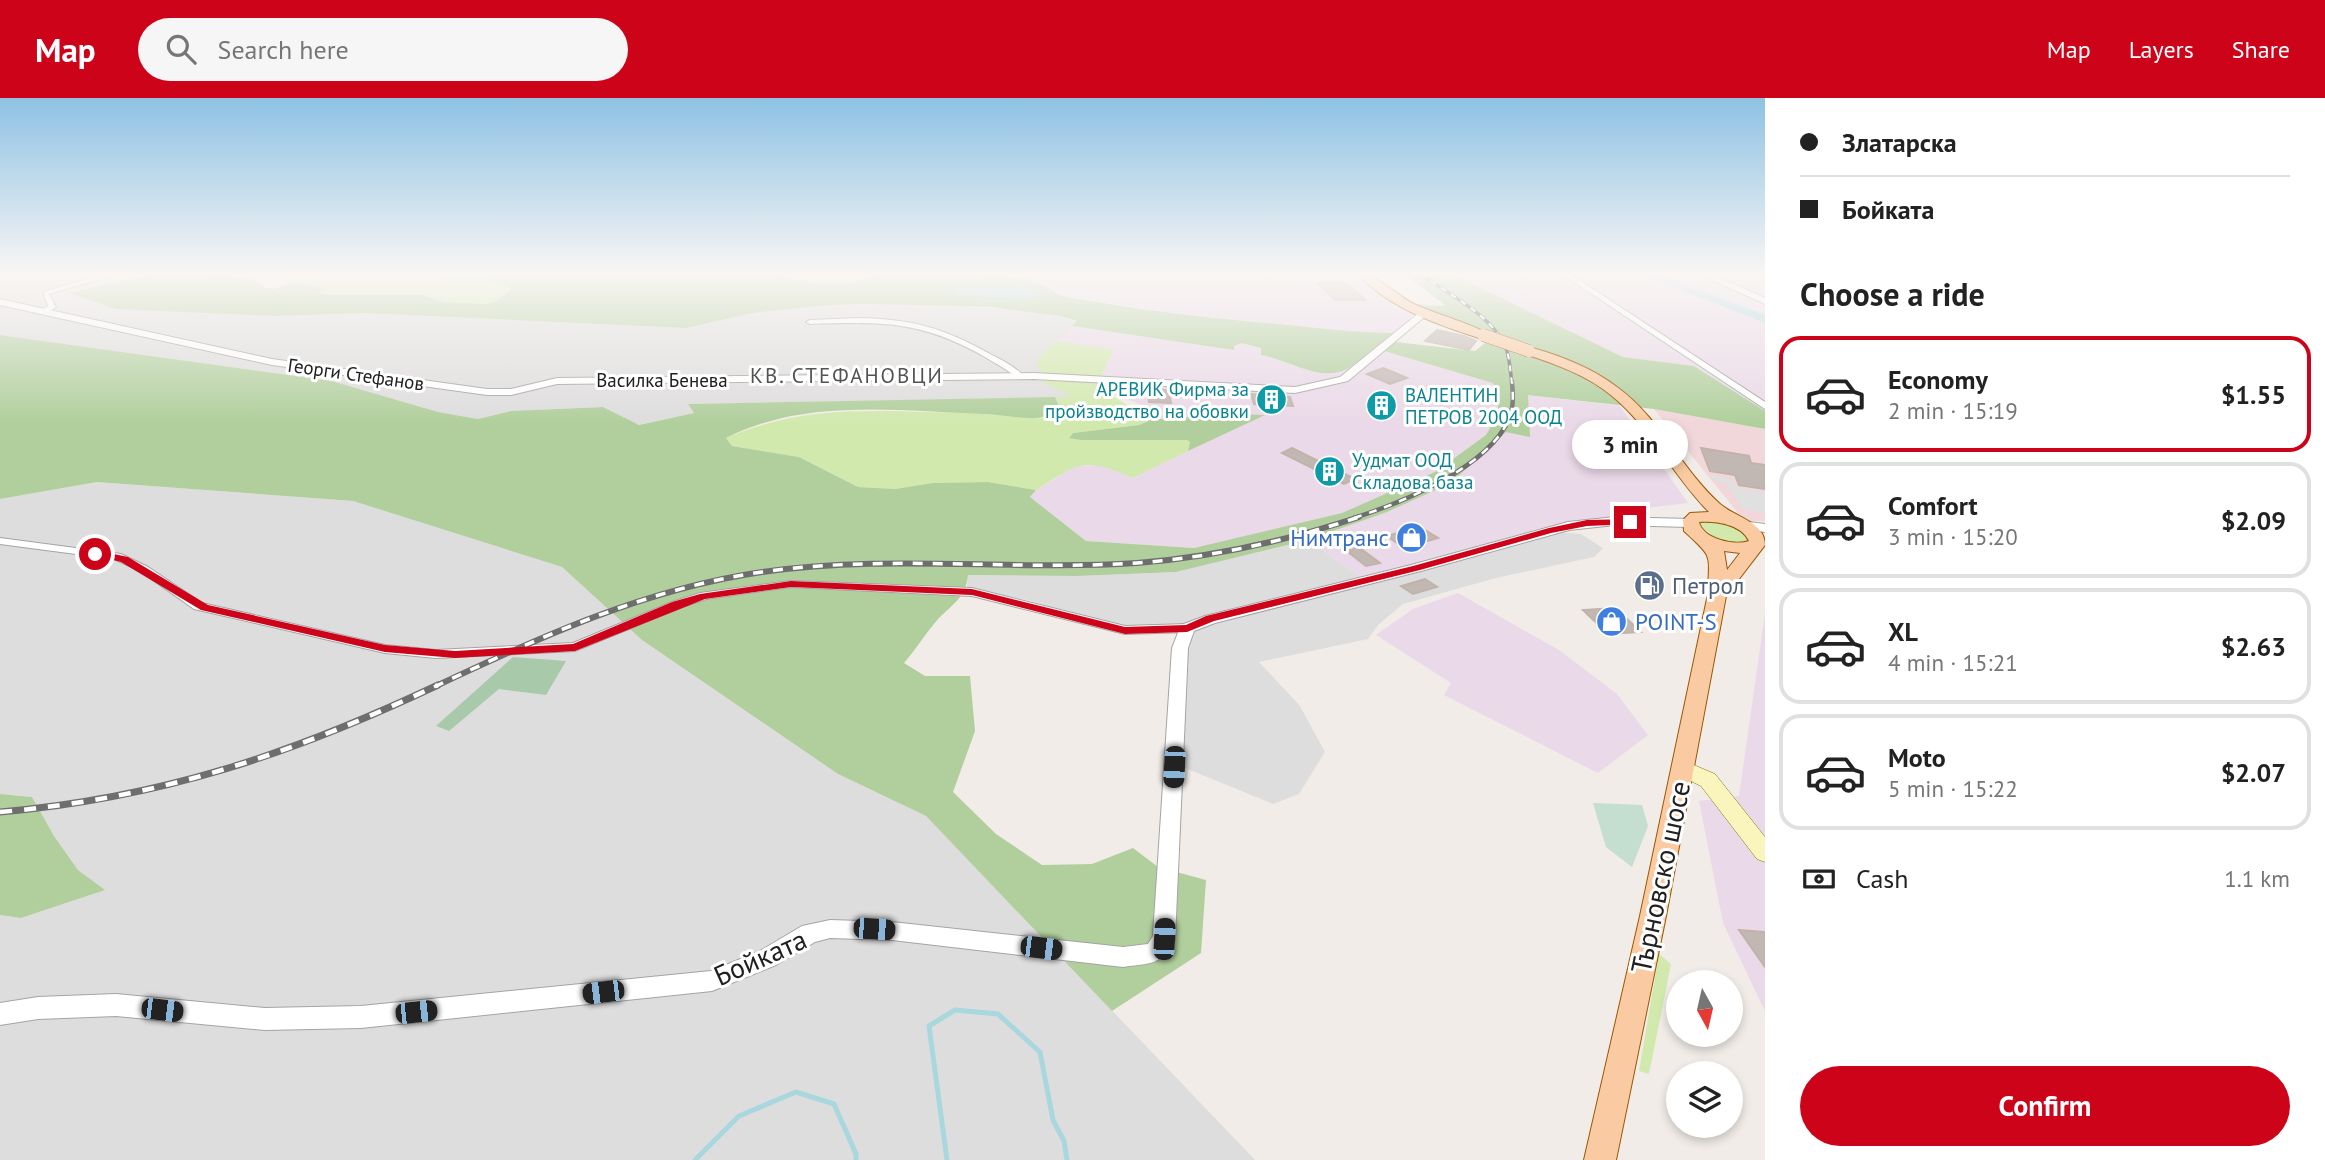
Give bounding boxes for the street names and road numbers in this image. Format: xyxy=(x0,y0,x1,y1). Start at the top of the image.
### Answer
street label: Георги Стефанов xyxy=(286,353,426,395)
street label: Василка Бенева xyxy=(596,368,728,392)
street label: Търновско шосе xyxy=(1622,778,1698,976)
street label: Бойката xyxy=(708,920,812,994)

